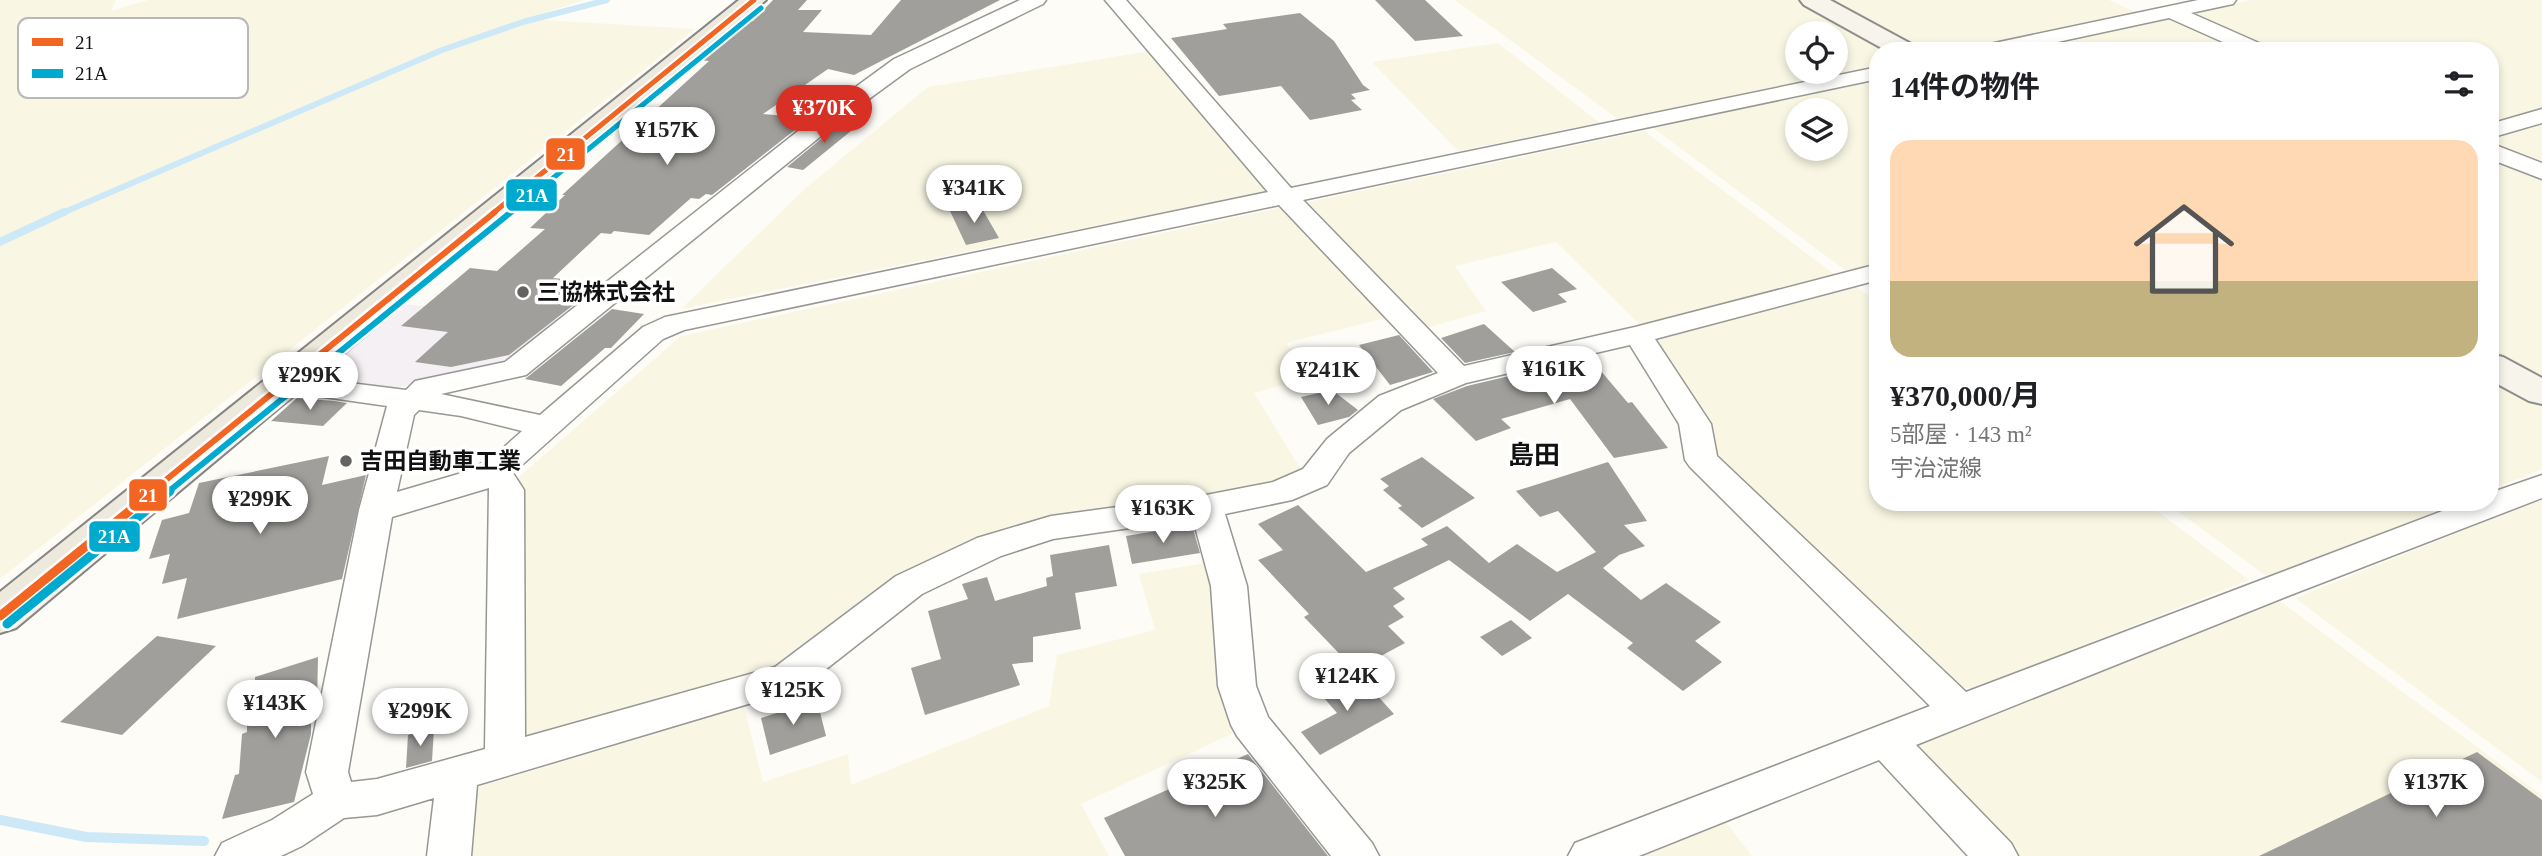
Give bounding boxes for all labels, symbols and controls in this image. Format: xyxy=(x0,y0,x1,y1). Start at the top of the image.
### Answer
legend xyxy=(18,18,248,98)
map controls xyxy=(1785,21,1848,161)
button: locate xyxy=(1785,21,1848,84)
text: 21 xyxy=(75,32,94,53)
text: 21A xyxy=(75,63,108,84)
icon: filters xyxy=(2440,65,2478,103)
text: 14件の物件 xyxy=(1890,70,2040,103)
pin: ¥370K xyxy=(775,86,873,145)
text: ¥370K xyxy=(792,95,856,120)
button: layers xyxy=(1785,98,1848,161)
pin: ¥157K xyxy=(618,108,716,167)
text: ¥157K xyxy=(635,117,699,142)
line badge: 21 xyxy=(545,137,586,171)
text: 21 xyxy=(557,144,576,165)
pin: ¥341K xyxy=(925,166,1023,225)
text: ¥341K xyxy=(942,175,1006,200)
line badge: 21A xyxy=(505,178,558,212)
text: 21A xyxy=(516,185,549,206)
icon: home xyxy=(2121,186,2247,312)
place label: 三協株式会社 xyxy=(537,280,675,305)
marker: 三協株式会社 xyxy=(515,284,531,300)
pin: ¥161K xyxy=(1505,346,1603,406)
pin: ¥241K xyxy=(1279,348,1377,407)
pin: ¥299K xyxy=(261,352,359,412)
text: ¥161K xyxy=(1522,356,1586,381)
text: ¥241K xyxy=(1296,357,1360,382)
text: ¥299K xyxy=(278,362,342,387)
text: ¥370,000/月 xyxy=(1890,379,2041,412)
text: 5部屋 · 143 m² xyxy=(1890,422,2032,447)
district label: 島田 xyxy=(1508,441,1560,470)
place label: 吉田自動車工業 xyxy=(360,449,521,474)
marker: 吉田自動車工業 xyxy=(338,453,354,469)
text: 宇治淀線 xyxy=(1890,456,1982,481)
pin: ¥299K xyxy=(211,476,309,536)
line badge: 21 xyxy=(128,478,168,512)
text: 21 xyxy=(139,485,158,506)
text: ¥299K xyxy=(228,486,292,511)
pin: ¥163K xyxy=(1114,486,1212,545)
text: ¥163K xyxy=(1131,495,1195,520)
line badge: 21A xyxy=(88,520,141,553)
text: 21A xyxy=(98,526,131,547)
pin: ¥124K xyxy=(1298,654,1396,713)
text: ¥124K xyxy=(1315,663,1379,688)
pin: ¥125K xyxy=(744,668,842,727)
text: ¥125K xyxy=(761,677,825,702)
pin: ¥143K xyxy=(226,680,324,740)
pin: ¥299K xyxy=(371,688,469,748)
text: ¥143K xyxy=(243,690,307,715)
text: ¥299K xyxy=(388,698,452,723)
pin: ¥325K xyxy=(1166,760,1264,819)
pin: ¥137K xyxy=(2387,760,2485,819)
text: ¥325K xyxy=(1183,769,1247,794)
text: ¥137K xyxy=(2404,769,2468,794)

